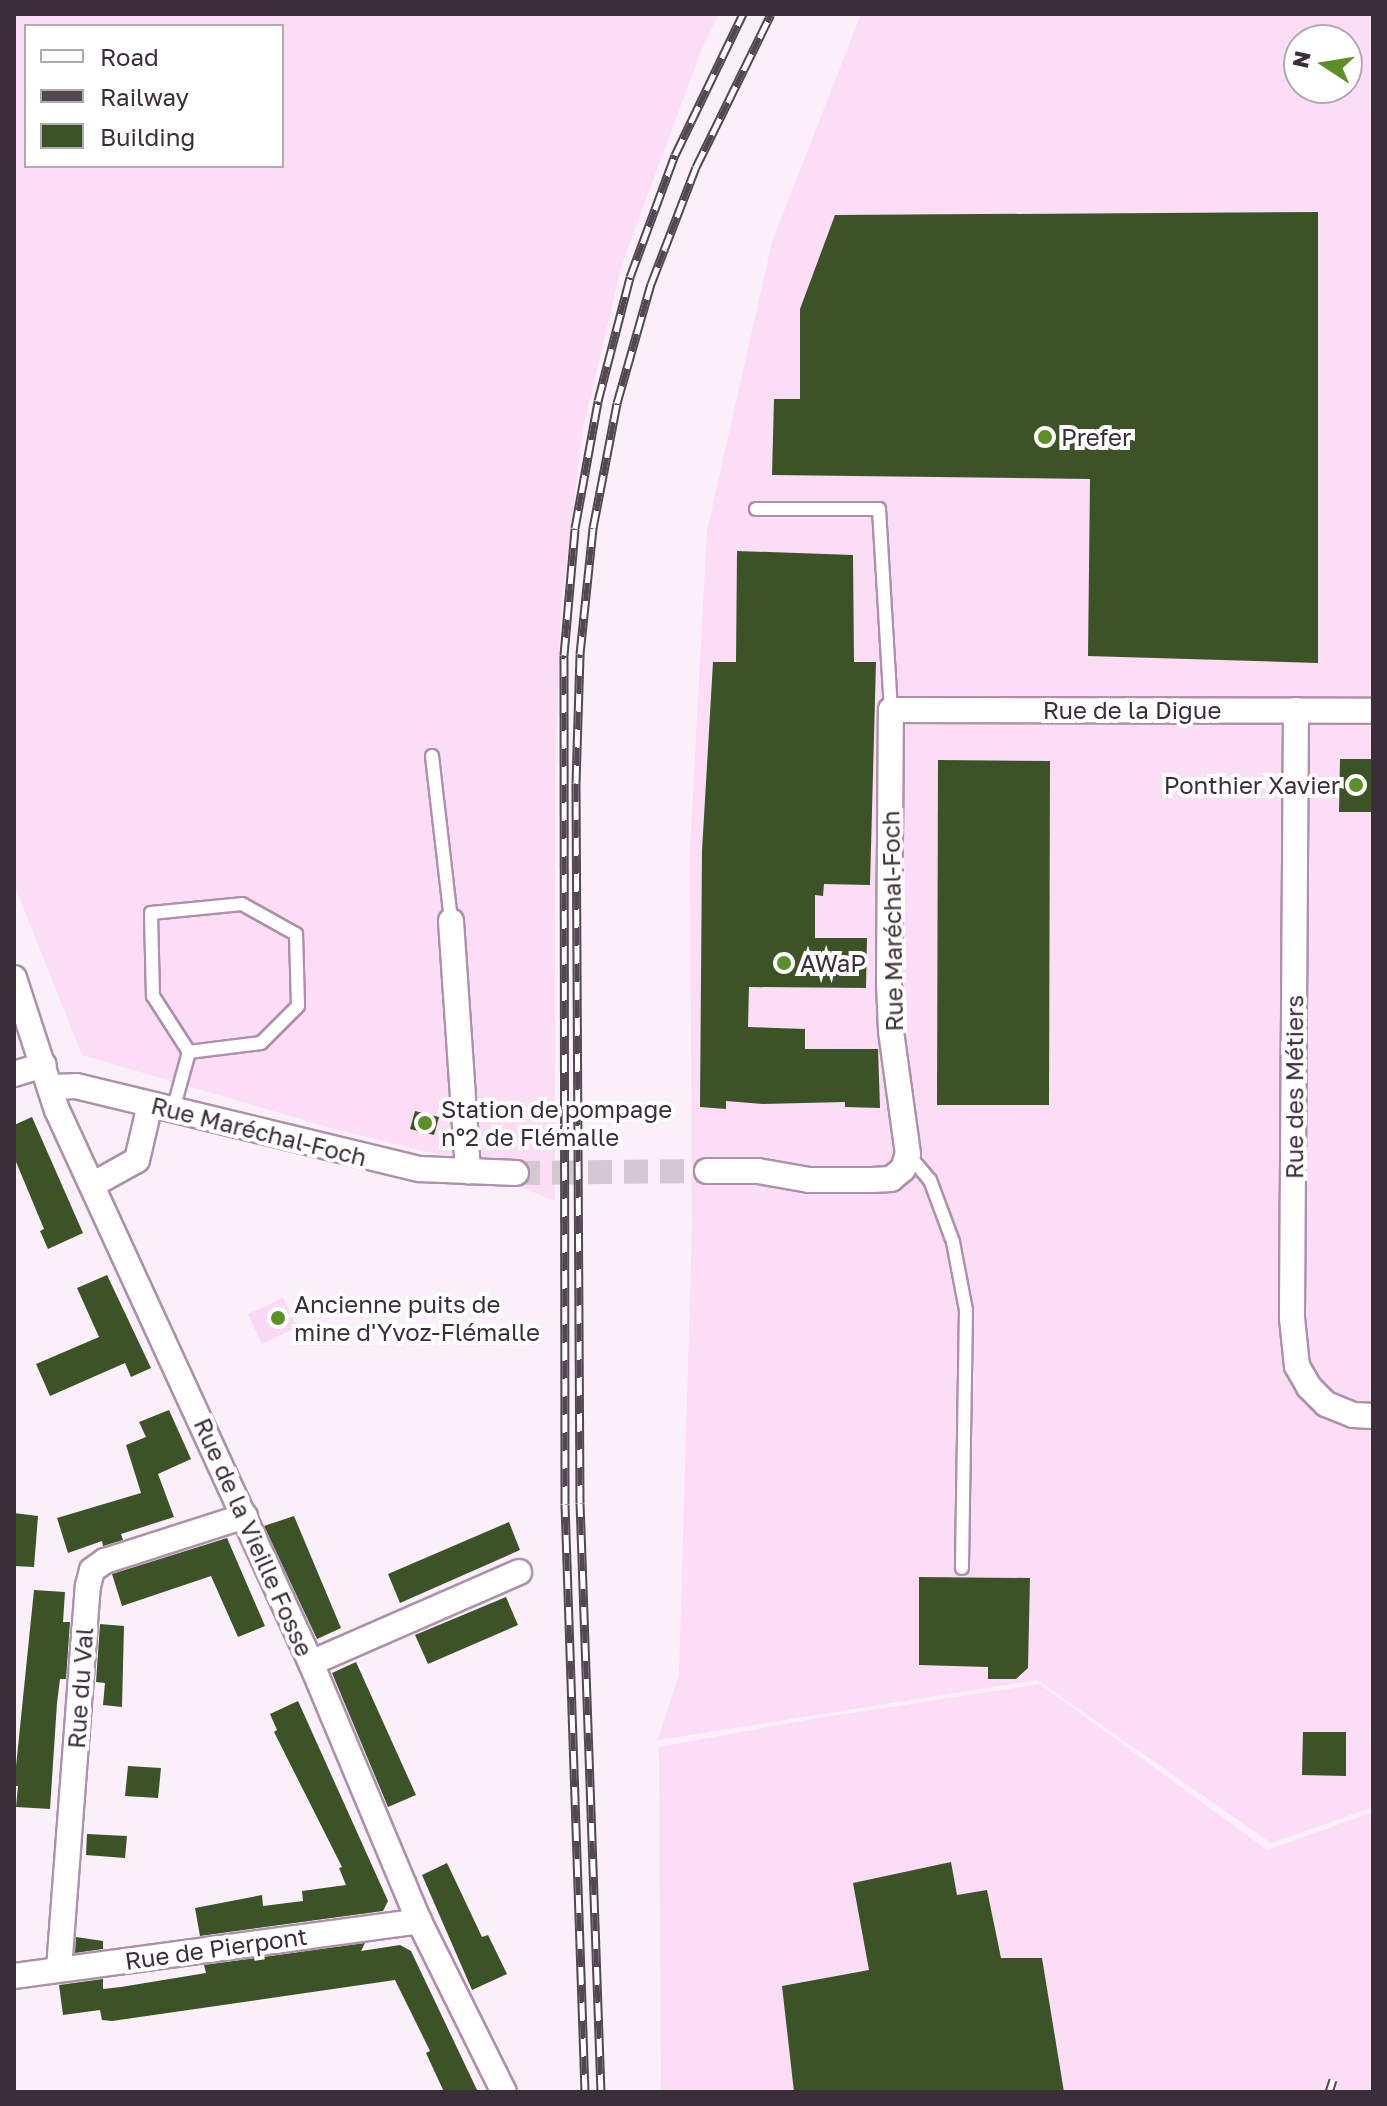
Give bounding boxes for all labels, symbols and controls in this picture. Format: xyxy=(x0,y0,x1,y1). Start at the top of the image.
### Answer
legend xyxy=(24,24,284,168)
north arrow xyxy=(1283,24,1363,104)
text: Road xyxy=(100,42,159,71)
text: N xyxy=(1286,48,1316,70)
text: Railway xyxy=(100,82,189,111)
text: Building xyxy=(100,122,195,151)
place label: Prefer xyxy=(1061,423,1131,451)
marker: Prefer xyxy=(1036,428,1054,446)
street label: Rue de la Digue xyxy=(1043,696,1221,724)
place label: Ponthier Xavier xyxy=(1164,771,1340,799)
marker: Ponthier Xavier xyxy=(1347,776,1365,794)
street label: Rue Maréchal-Foch xyxy=(876,810,908,1032)
place label: AWaP xyxy=(800,949,866,977)
marker: AWaP xyxy=(775,954,793,972)
street label: Rue des Métiers xyxy=(1280,995,1308,1179)
street label: Rue Maréchal-Foch xyxy=(148,1090,370,1172)
place label: Station de pompage n°2 de Flémalle xyxy=(441,1095,672,1151)
marker: Station de pompage n°2 de Flémalle xyxy=(416,1114,434,1132)
place label: Ancienne puits de mine d'Yvoz-Flémalle xyxy=(294,1290,540,1346)
marker: Ancienne puits de mine d'Yvoz-Flémalle xyxy=(269,1309,287,1327)
street label: Rue de la Vieille Fosse xyxy=(188,1413,320,1661)
street label: Rue du Val xyxy=(61,1626,99,1750)
street label: Rue de Pierpont xyxy=(123,1921,309,1975)

